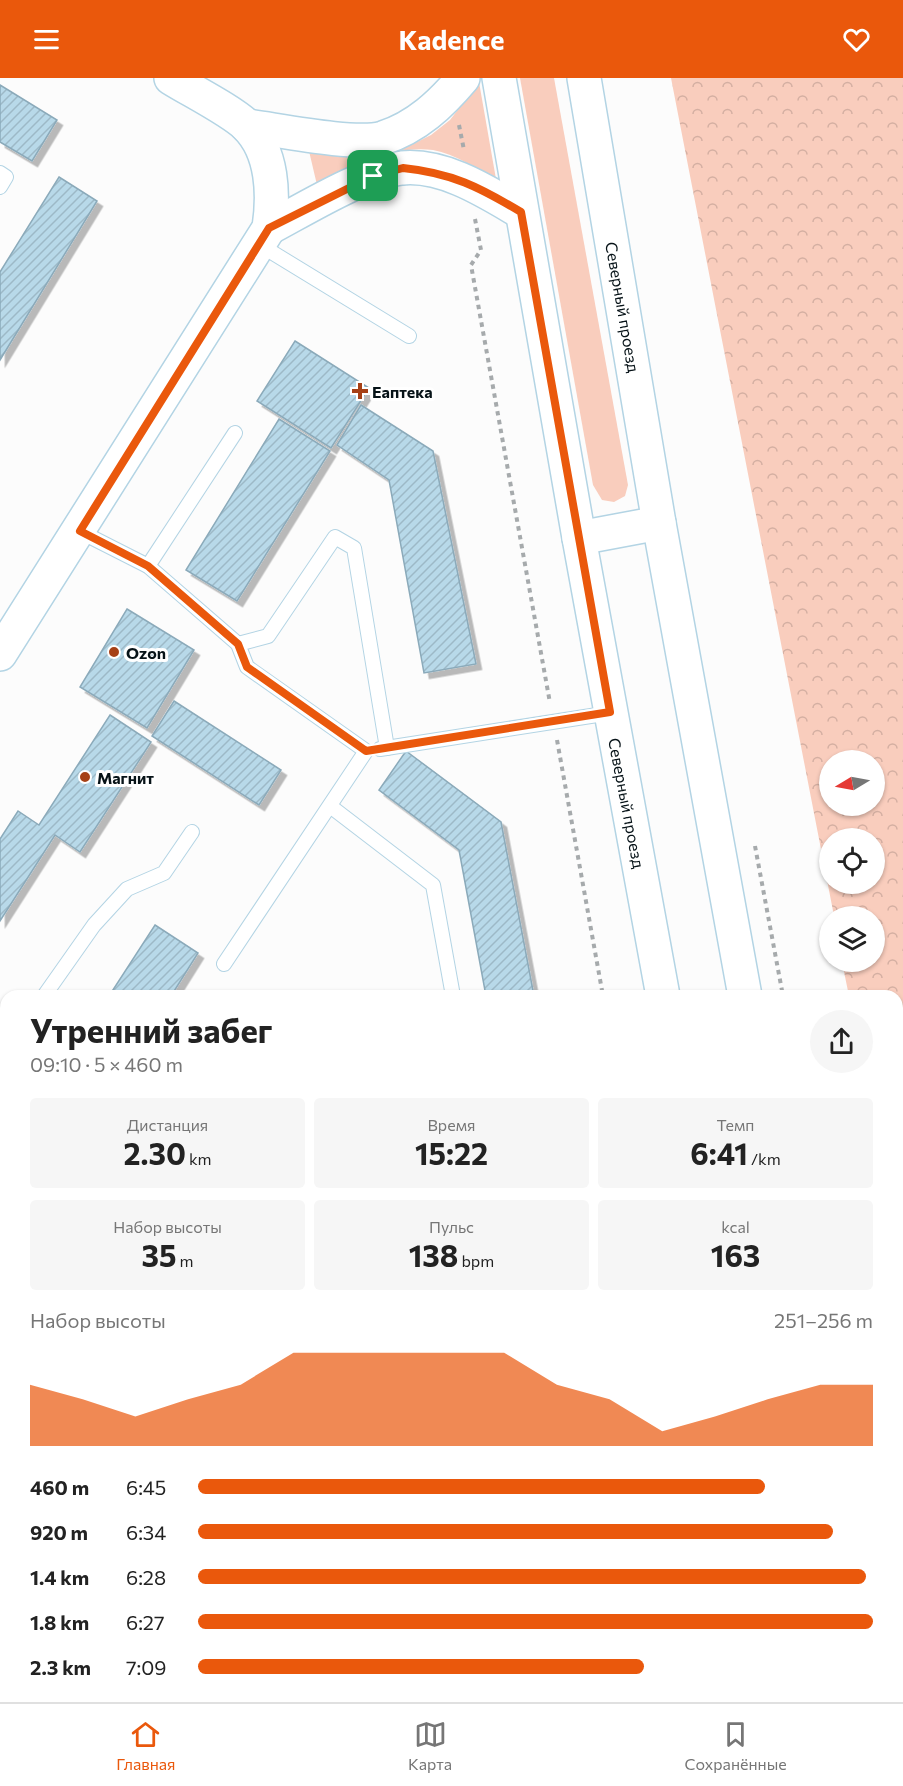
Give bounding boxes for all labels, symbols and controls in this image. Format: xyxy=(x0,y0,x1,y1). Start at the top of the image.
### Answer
icon: menu xyxy=(30,23,63,56)
text: Kadence xyxy=(398,23,505,56)
icon: heart xyxy=(840,23,873,56)
pin xyxy=(347,150,398,201)
icon: arrive xyxy=(356,159,389,192)
street label: Северный проезд xyxy=(602,240,644,374)
place label: Еаптека xyxy=(372,382,433,401)
marker: Еаптека xyxy=(353,384,367,398)
place label: Ozon xyxy=(126,643,166,662)
marker: Ozon xyxy=(107,645,121,659)
street label: Северный проезд xyxy=(605,736,649,870)
north arrow xyxy=(819,750,885,816)
map controls xyxy=(819,750,885,972)
place label: Магнит xyxy=(97,768,154,787)
marker: Магнит xyxy=(78,770,92,784)
button: locate xyxy=(819,828,885,894)
button: layers xyxy=(819,906,885,972)
text: Утренний забег xyxy=(30,1009,272,1050)
button: share xyxy=(810,1010,873,1073)
text: 09:10 · 5 × 460 m xyxy=(30,1052,183,1076)
text: Дистанция xyxy=(127,1115,208,1134)
text: Время xyxy=(428,1115,475,1134)
text: Темп xyxy=(717,1115,754,1134)
text: 2.30 xyxy=(123,1134,186,1171)
text: 15:22 xyxy=(415,1134,488,1171)
text: 6:41 xyxy=(690,1134,748,1171)
text: km xyxy=(186,1149,212,1168)
text: /km xyxy=(748,1149,781,1168)
text: Набор высоты xyxy=(113,1217,222,1236)
text: Пульс xyxy=(429,1217,474,1236)
text: kcal xyxy=(721,1217,750,1236)
text: 35 xyxy=(142,1236,176,1273)
text: 138 xyxy=(409,1236,458,1273)
text: 163 xyxy=(711,1236,760,1273)
text: m xyxy=(176,1251,194,1270)
text: bpm xyxy=(458,1251,494,1270)
text: Набор высоты xyxy=(30,1308,166,1332)
text: 251–256 m xyxy=(774,1308,873,1332)
text: 460 m xyxy=(30,1475,89,1499)
text: 6:45 xyxy=(126,1475,166,1499)
text: 920 m xyxy=(30,1520,88,1544)
text: 6:34 xyxy=(126,1520,166,1544)
text: 1.4 km xyxy=(30,1565,89,1589)
text: 6:28 xyxy=(126,1565,166,1589)
text: 1.8 km xyxy=(30,1610,89,1634)
text: 6:27 xyxy=(126,1610,164,1634)
text: 2.3 km xyxy=(30,1655,91,1679)
text: 7:09 xyxy=(126,1655,166,1679)
tab: Главная xyxy=(116,1718,176,1773)
tab: Карта xyxy=(408,1718,452,1773)
tab: Сохранённые xyxy=(685,1718,787,1773)

